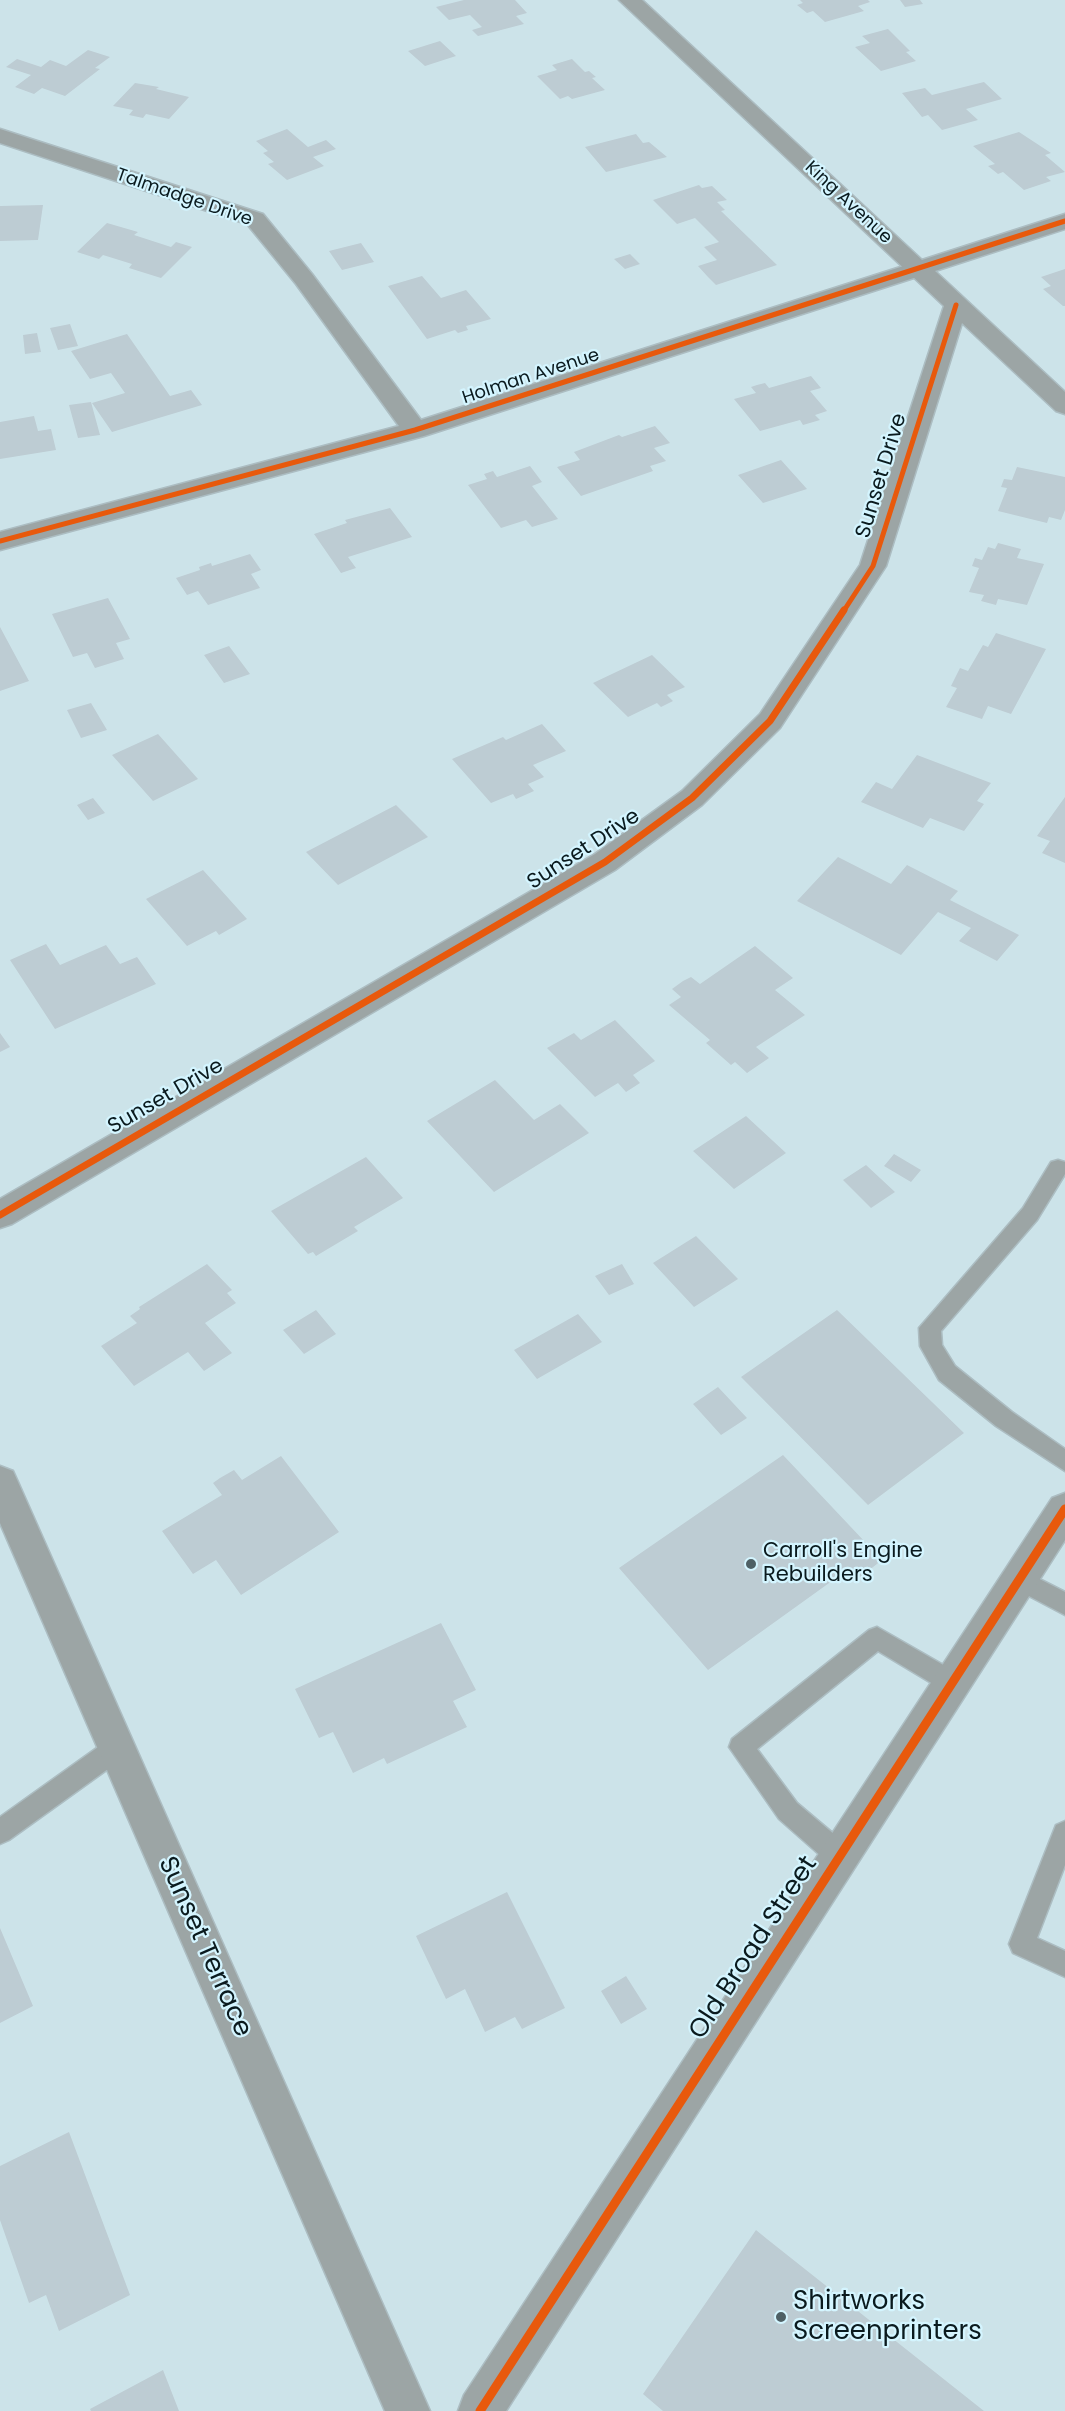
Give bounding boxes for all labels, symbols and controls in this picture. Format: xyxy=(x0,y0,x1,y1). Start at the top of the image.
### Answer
street label: King Avenue xyxy=(800,157,896,249)
street label: Talmadge Drive xyxy=(113,165,255,231)
street label: Holman Avenue xyxy=(460,345,602,409)
street label: Sunset Drive xyxy=(851,411,913,541)
street label: Sunset Drive xyxy=(523,804,645,896)
street label: Sunset Drive xyxy=(104,1054,228,1140)
place label: Carroll's Engine Rebuilders xyxy=(763,1539,923,1589)
marker: Carroll's Engine Rebuilders xyxy=(744,1557,758,1571)
street label: Old Broad Street xyxy=(683,1851,825,2045)
street label: Sunset Terrace xyxy=(150,1852,258,2042)
place label: Shirtworks Screenprinters xyxy=(793,2286,982,2348)
marker: Shirtworks Screenprinters xyxy=(774,2310,788,2324)

